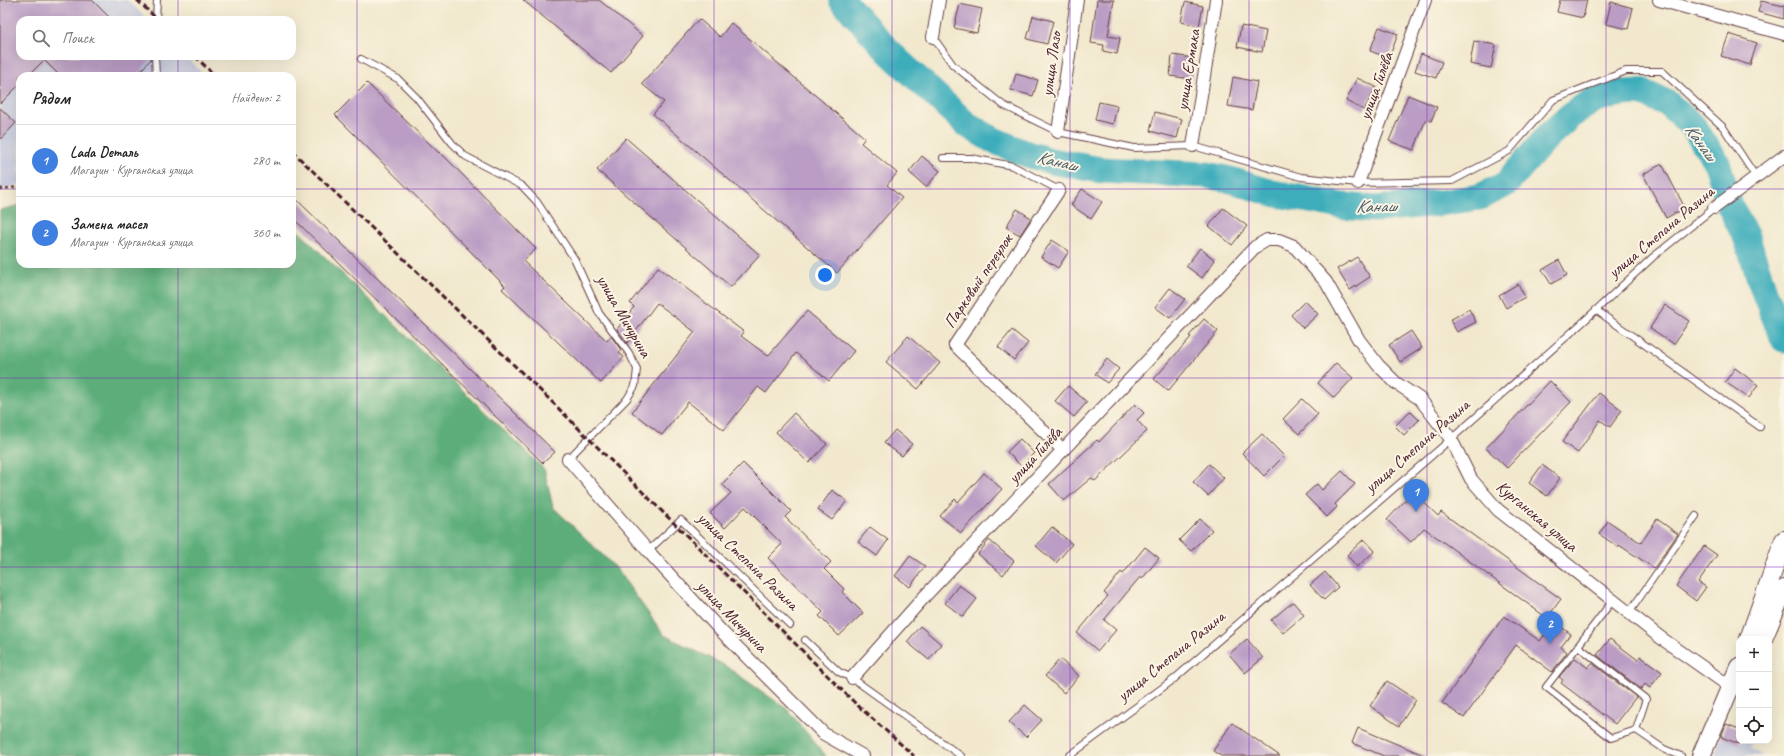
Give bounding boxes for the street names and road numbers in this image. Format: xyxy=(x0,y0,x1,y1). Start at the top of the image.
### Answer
street label: улица Ермака xyxy=(1171,27,1205,113)
street label: улица Лазо xyxy=(1036,28,1066,99)
street label: улица Гилёва xyxy=(1354,48,1398,124)
street label: улица Степана Разина xyxy=(1603,180,1720,283)
street label: Парковый переулок xyxy=(939,229,1018,332)
street label: улица Мичурина xyxy=(591,270,657,363)
street label: улица Степана Разина xyxy=(1359,393,1475,498)
street label: улица Гилёва xyxy=(1003,421,1068,489)
street label: Курганская улица xyxy=(1492,476,1583,557)
street label: улица Степана Разина xyxy=(692,507,804,616)
street label: улица Мичурина xyxy=(692,575,773,658)
street label: улица Степана Разина xyxy=(1112,605,1231,706)

